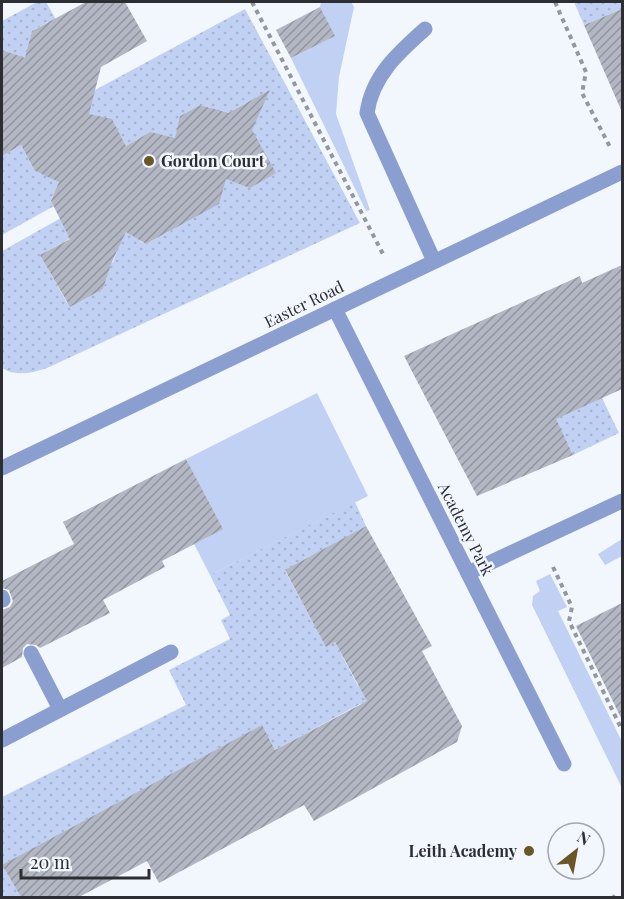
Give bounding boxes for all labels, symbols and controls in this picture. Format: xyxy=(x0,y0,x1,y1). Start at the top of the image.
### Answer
place label: Gordon Court xyxy=(161,150,265,171)
marker: Gordon Court xyxy=(142,154,156,168)
street label: Easter Road xyxy=(261,275,347,332)
street label: Academy Park xyxy=(434,478,499,579)
north arrow xyxy=(546,821,606,881)
text: N xyxy=(574,826,595,850)
place label: Leith Academy xyxy=(409,840,518,861)
scale bar xyxy=(21,842,148,880)
marker: Leith Academy xyxy=(522,844,536,858)
text: 20 m xyxy=(30,850,70,874)

